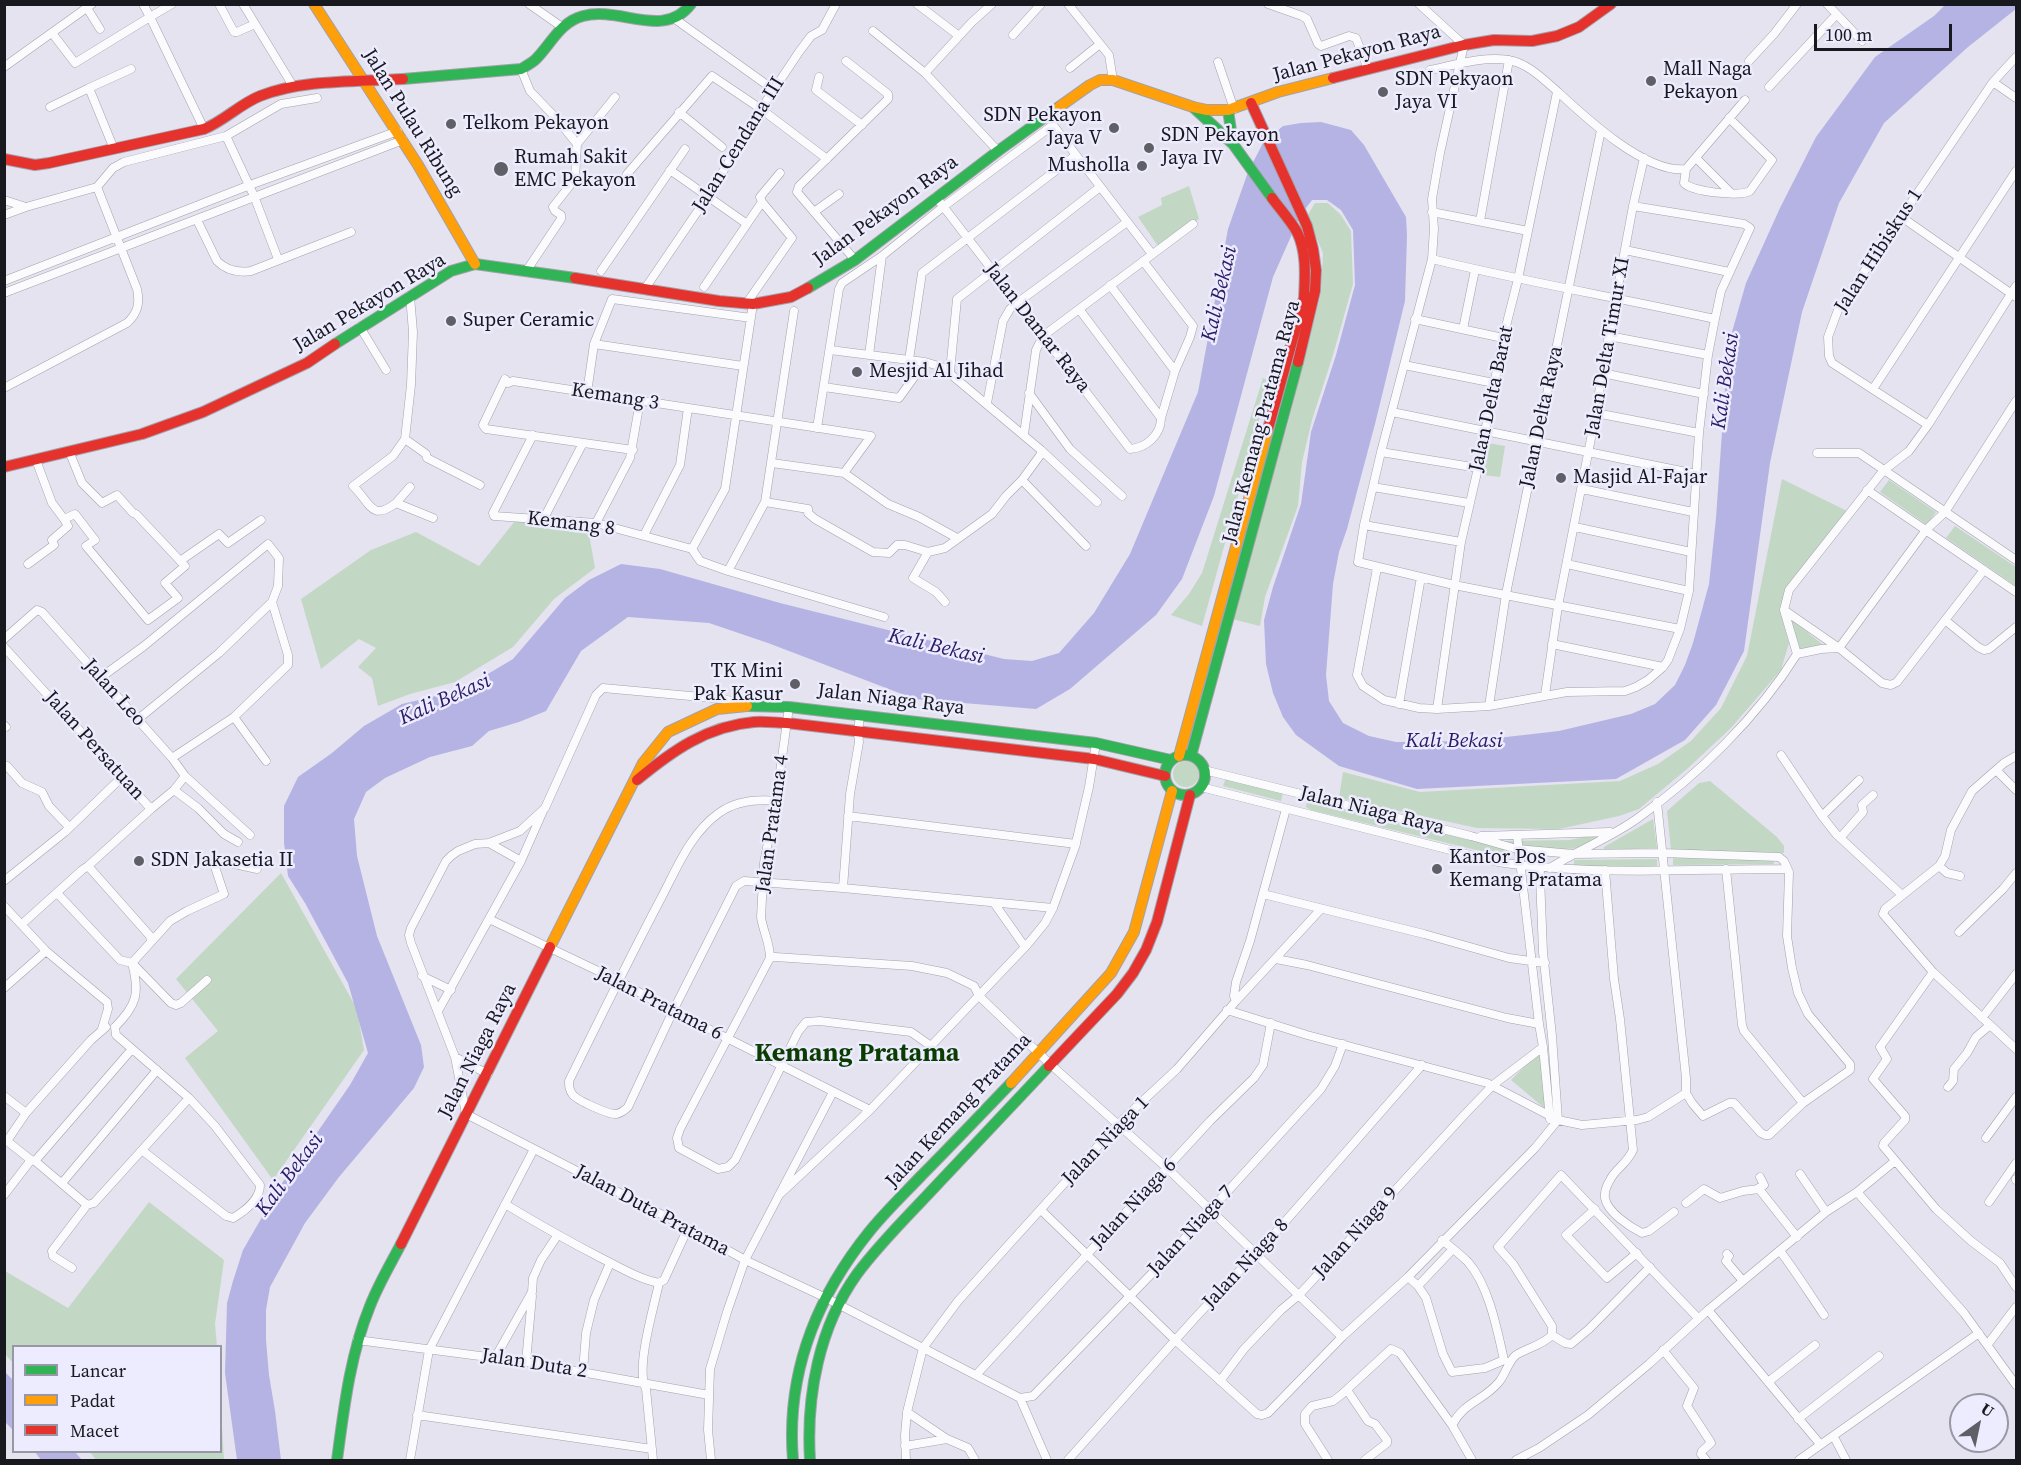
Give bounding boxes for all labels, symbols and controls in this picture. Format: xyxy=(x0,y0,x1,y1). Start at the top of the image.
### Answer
scale bar xyxy=(1817,12,1955,50)
street label: Jalan Pekayon Raya xyxy=(1270,20,1444,88)
text: 100 m xyxy=(1825,22,1872,47)
street label: Jalan Pulau Ribung xyxy=(357,45,467,201)
place label: Mall Naga Pekayon xyxy=(1663,58,1752,105)
place label: SDN Pekyaon Jaya VI xyxy=(1395,68,1514,115)
street label: Jalan Cendana III xyxy=(688,73,790,217)
marker: Mall Naga Pekayon xyxy=(1644,74,1658,88)
marker: SDN Pekyaon Jaya VI xyxy=(1376,85,1390,99)
place label: SDN Pekayon Jaya V xyxy=(984,104,1102,151)
place label: Telkom Pekayon xyxy=(463,112,609,136)
marker: Telkom Pekayon xyxy=(444,117,458,131)
marker: SDN Pekayon Jaya V xyxy=(1107,121,1121,135)
place label: SDN Pekayon Jaya IV xyxy=(1161,124,1279,171)
marker: SDN Pekayon Jaya IV xyxy=(1142,141,1156,155)
place label: Rumah Sakit EMC Pekayon xyxy=(514,146,636,193)
street label: Jalan Pekayon Raya xyxy=(809,151,963,271)
place label: Musholla xyxy=(1048,154,1130,178)
marker: Musholla xyxy=(1135,159,1149,173)
marker: Rumah Sakit EMC Pekayon xyxy=(492,160,510,178)
street label: Jalan Hibiskus 1 xyxy=(1830,184,1928,318)
water label: Kali Bekasi xyxy=(1197,244,1243,344)
street label: Jalan Pekayon Raya xyxy=(290,248,450,358)
street label: Jalan Delta Timur XI xyxy=(1580,255,1636,439)
street label: Jalan Damar Raya xyxy=(979,258,1095,398)
street label: Jalan Kemang Pratama Raya xyxy=(1218,298,1306,546)
place label: Super Ceramic xyxy=(463,309,594,333)
marker: Super Ceramic xyxy=(444,314,458,328)
street label: Jalan Delta Barat xyxy=(1465,324,1519,474)
water label: Kali Bekasi xyxy=(1707,331,1745,431)
street label: Jalan Delta Raya xyxy=(1515,344,1569,490)
place label: Mesjid Al Jihad xyxy=(869,360,1004,384)
marker: Mesjid Al Jihad xyxy=(850,365,864,379)
street label: Kemang 3 xyxy=(569,378,661,416)
place label: Masjid Al-Fajar xyxy=(1573,466,1707,490)
marker: Masjid Al-Fajar xyxy=(1554,471,1568,485)
street label: Kemang 8 xyxy=(526,507,616,541)
water label: Kali Bekasi xyxy=(886,624,986,670)
street label: Jalan Leo xyxy=(77,654,151,732)
place label: TK Mini Pak Kasur xyxy=(693,660,783,707)
water label: Kali Bekasi xyxy=(395,669,495,731)
marker: TK Mini Pak Kasur xyxy=(788,677,802,691)
street label: Jalan Niaga Raya xyxy=(816,679,966,721)
street label: Jalan Persatuan xyxy=(39,686,149,806)
water label: Kali Bekasi xyxy=(1405,729,1503,755)
street label: Jalan Pratama 4 xyxy=(751,753,795,895)
street label: Jalan Niaga Raya xyxy=(1297,781,1447,841)
place label: Kantor Pos Kemang Pratama xyxy=(1449,846,1602,893)
place label: SDN Jakasetia II xyxy=(151,849,293,873)
marker: SDN Jakasetia II xyxy=(132,854,146,868)
marker: Kantor Pos Kemang Pratama xyxy=(1430,862,1444,876)
street label: Jalan Pratama 6 xyxy=(592,962,726,1046)
street label: Jalan Niaga Raya xyxy=(434,979,522,1123)
street label: Jalan Kemang Pratama xyxy=(881,1029,1037,1193)
district label: Kemang Pratama xyxy=(754,1038,960,1070)
street label: Jalan Niaga 1 xyxy=(1057,1091,1155,1191)
water label: Kali Bekasi xyxy=(251,1128,329,1222)
street label: Jalan Niaga 6 xyxy=(1086,1154,1182,1254)
street label: Jalan Duta Pratama xyxy=(571,1160,733,1262)
street label: Jalan Niaga 7 xyxy=(1143,1181,1239,1281)
street label: Jalan Niaga 9 xyxy=(1309,1182,1403,1284)
street label: Jalan Niaga 8 xyxy=(1198,1214,1294,1314)
street label: Jalan Duta 2 xyxy=(479,1344,589,1384)
legend xyxy=(12,1345,222,1453)
text: Lancar xyxy=(70,1358,126,1383)
text: Padat xyxy=(70,1388,115,1413)
north arrow xyxy=(1949,1393,2009,1453)
text: U xyxy=(1977,1397,1999,1422)
text: Macet xyxy=(70,1418,119,1443)

